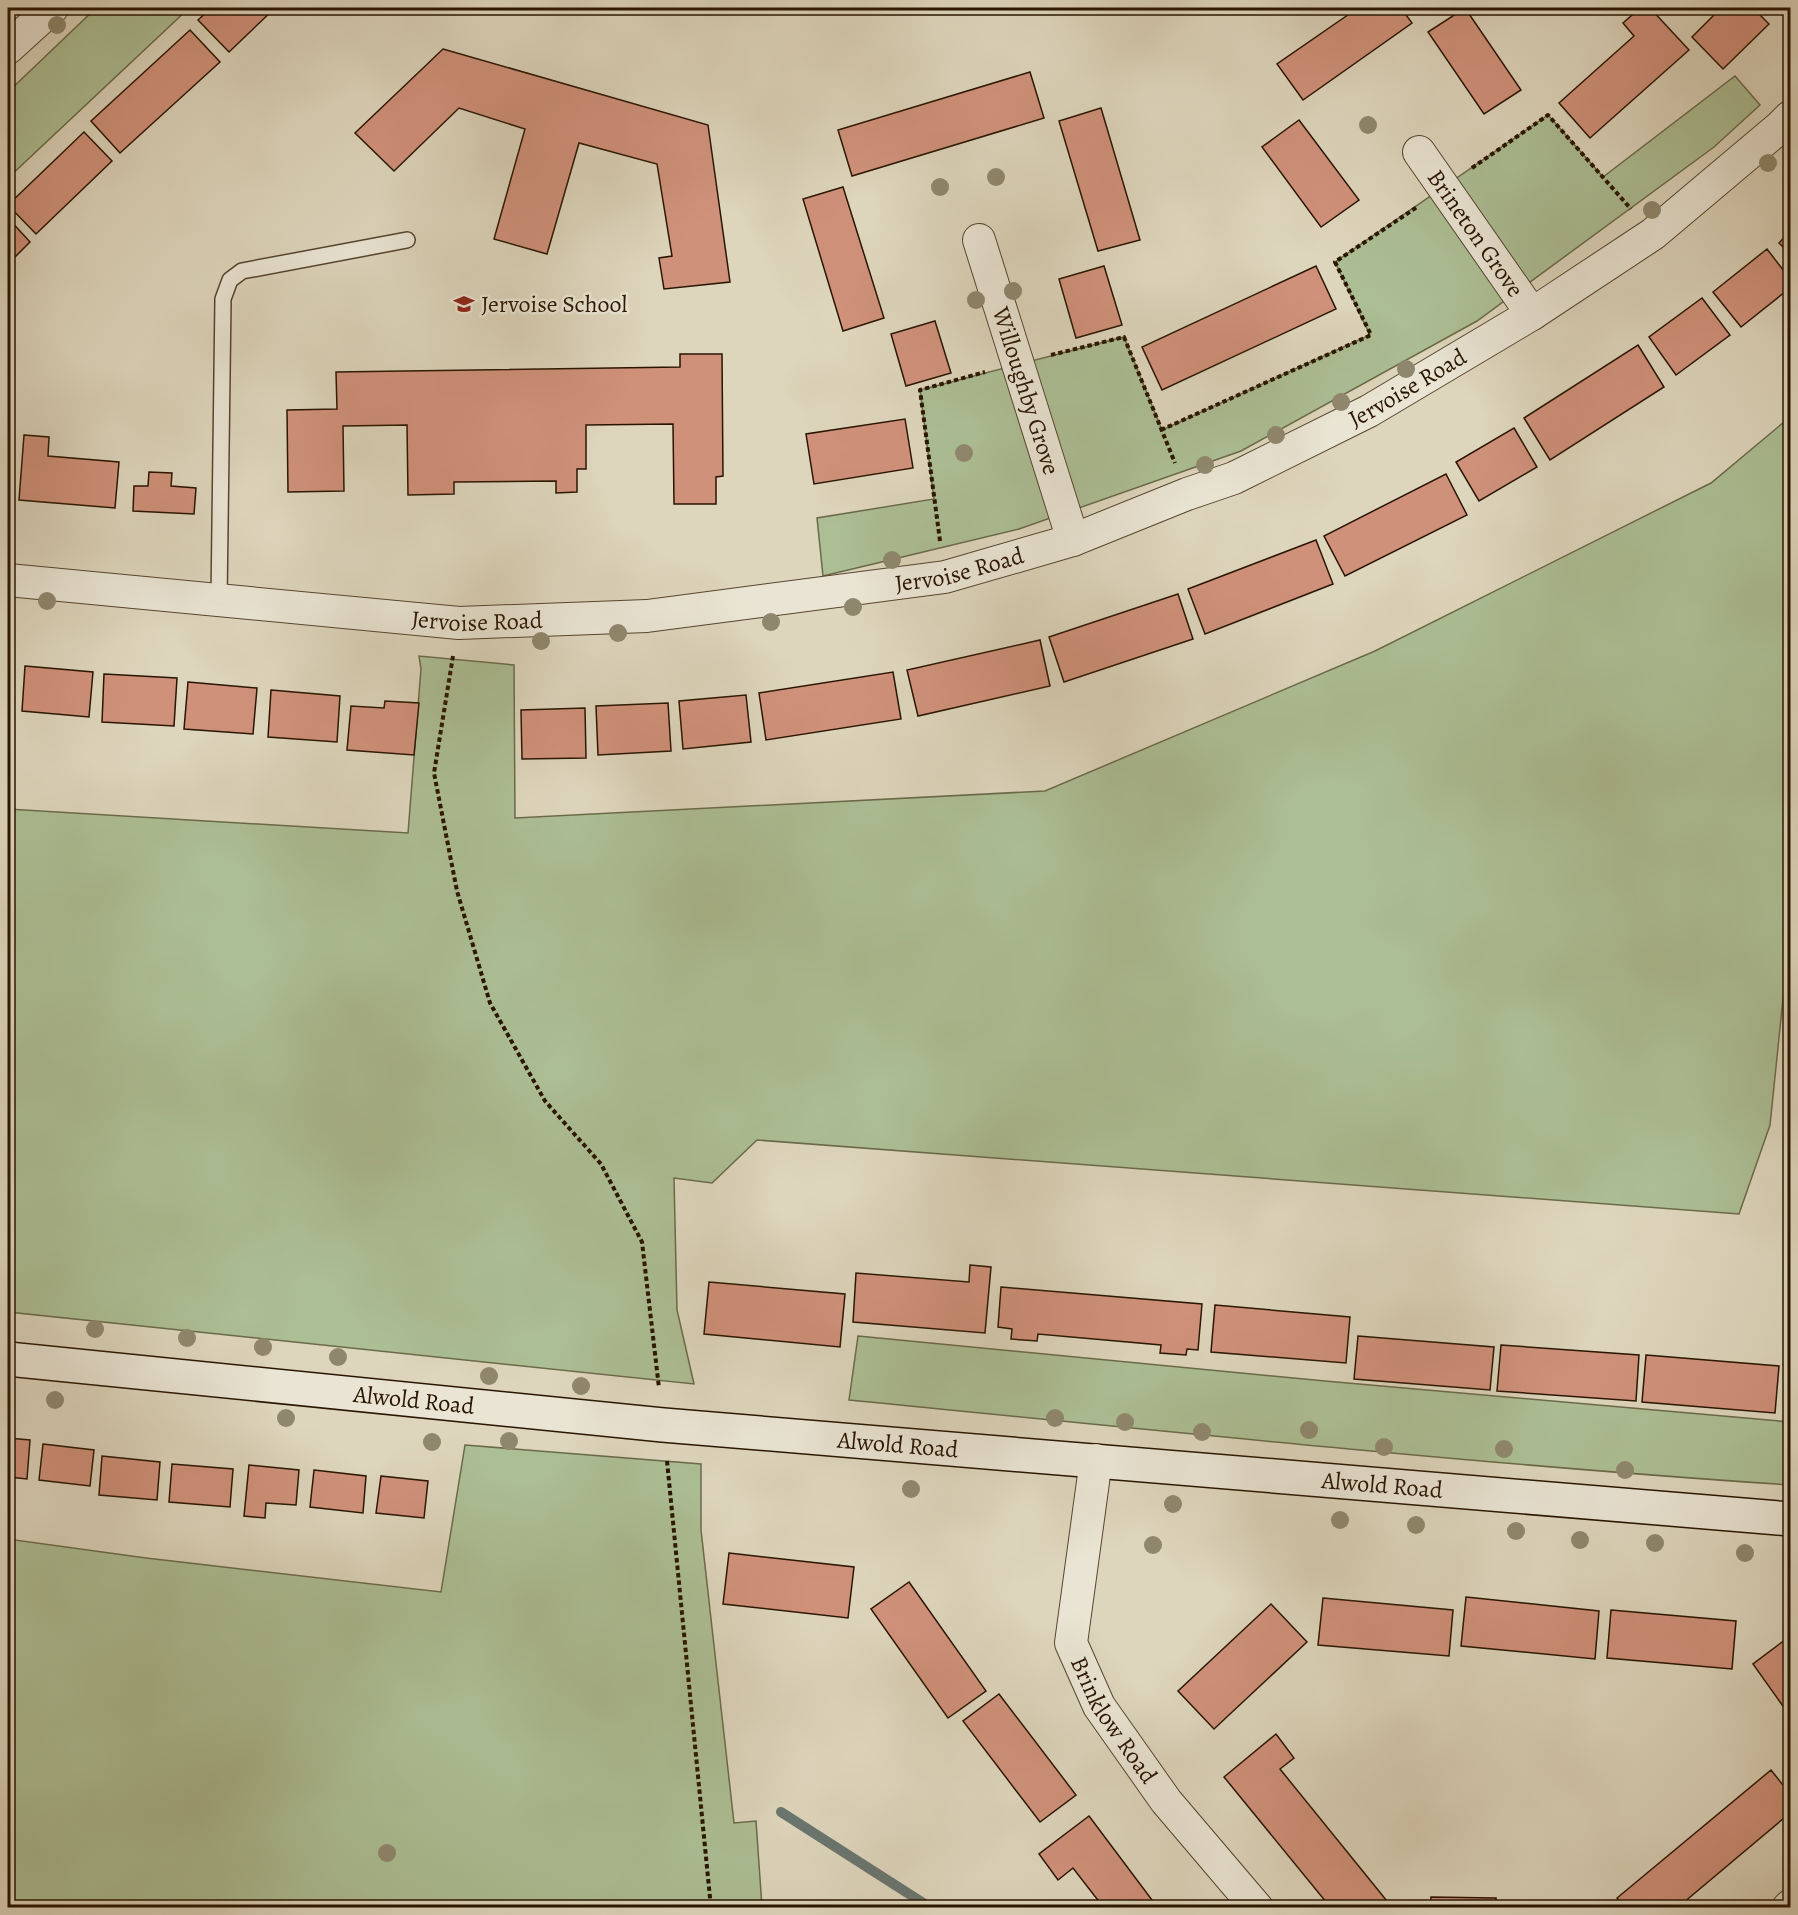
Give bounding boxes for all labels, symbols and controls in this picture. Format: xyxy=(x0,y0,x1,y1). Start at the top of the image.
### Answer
street label: Brineton Grove xyxy=(1420,163,1531,303)
place label: Jervoise School xyxy=(481,288,627,320)
school or university icon: Jervoise School xyxy=(452,292,476,316)
street label: Willoughby Grove xyxy=(985,302,1068,479)
street label: Jervoise Road xyxy=(1343,341,1472,435)
street label: Jervoise Road xyxy=(893,539,1027,599)
street label: Jervoise Road xyxy=(410,603,543,639)
street label: Alwold Road xyxy=(351,1378,476,1422)
street label: Alwold Road xyxy=(835,1424,960,1466)
street label: Alwold Road xyxy=(1319,1464,1444,1506)
street label: Brinklow Road xyxy=(1063,1651,1165,1790)

